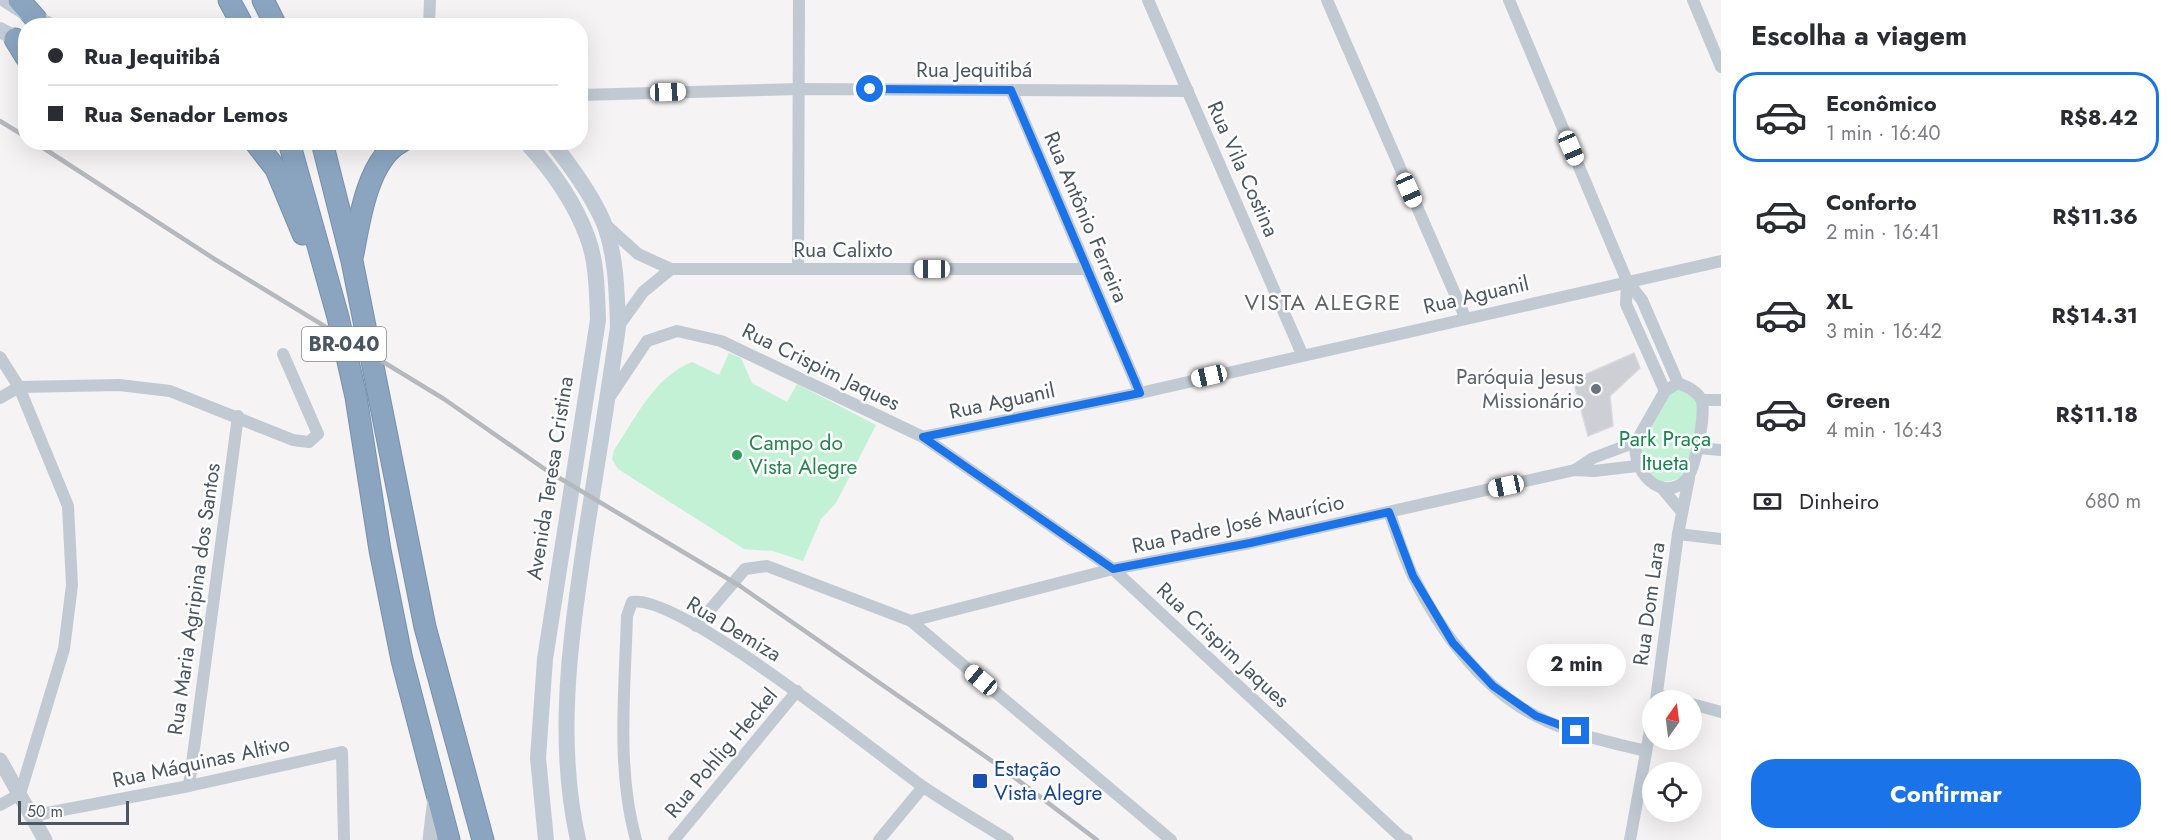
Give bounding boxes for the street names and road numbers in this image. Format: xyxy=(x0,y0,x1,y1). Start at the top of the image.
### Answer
street label: Rua Jequitibá xyxy=(916,55,1032,85)
street label: Rua Vila Costina xyxy=(1200,96,1286,242)
street label: Rua Antônio Ferreira xyxy=(1036,127,1136,307)
street label: Rua Calixto xyxy=(793,235,893,265)
street label: Rua Aguanil xyxy=(1420,268,1532,322)
street label: Rua Crispim Jaques xyxy=(737,316,905,418)
road number: BR-040 xyxy=(302,327,386,361)
street label: Avenida Teresa Cristina xyxy=(519,374,581,582)
street label: Rua Aguanil xyxy=(946,375,1058,427)
street label: Rua Maria Agripina dos Santos xyxy=(160,461,228,737)
street label: Rua Padre José Maurício xyxy=(1129,487,1347,561)
street label: Rua Dom Lara xyxy=(1625,540,1673,668)
street label: Rua Crispim Jaques xyxy=(1150,575,1296,715)
street label: Rua Demiza xyxy=(681,589,787,669)
street label: Rua Pohlig Heckel xyxy=(658,681,784,825)
street label: Rua Máquinas Altivo xyxy=(110,729,292,795)

